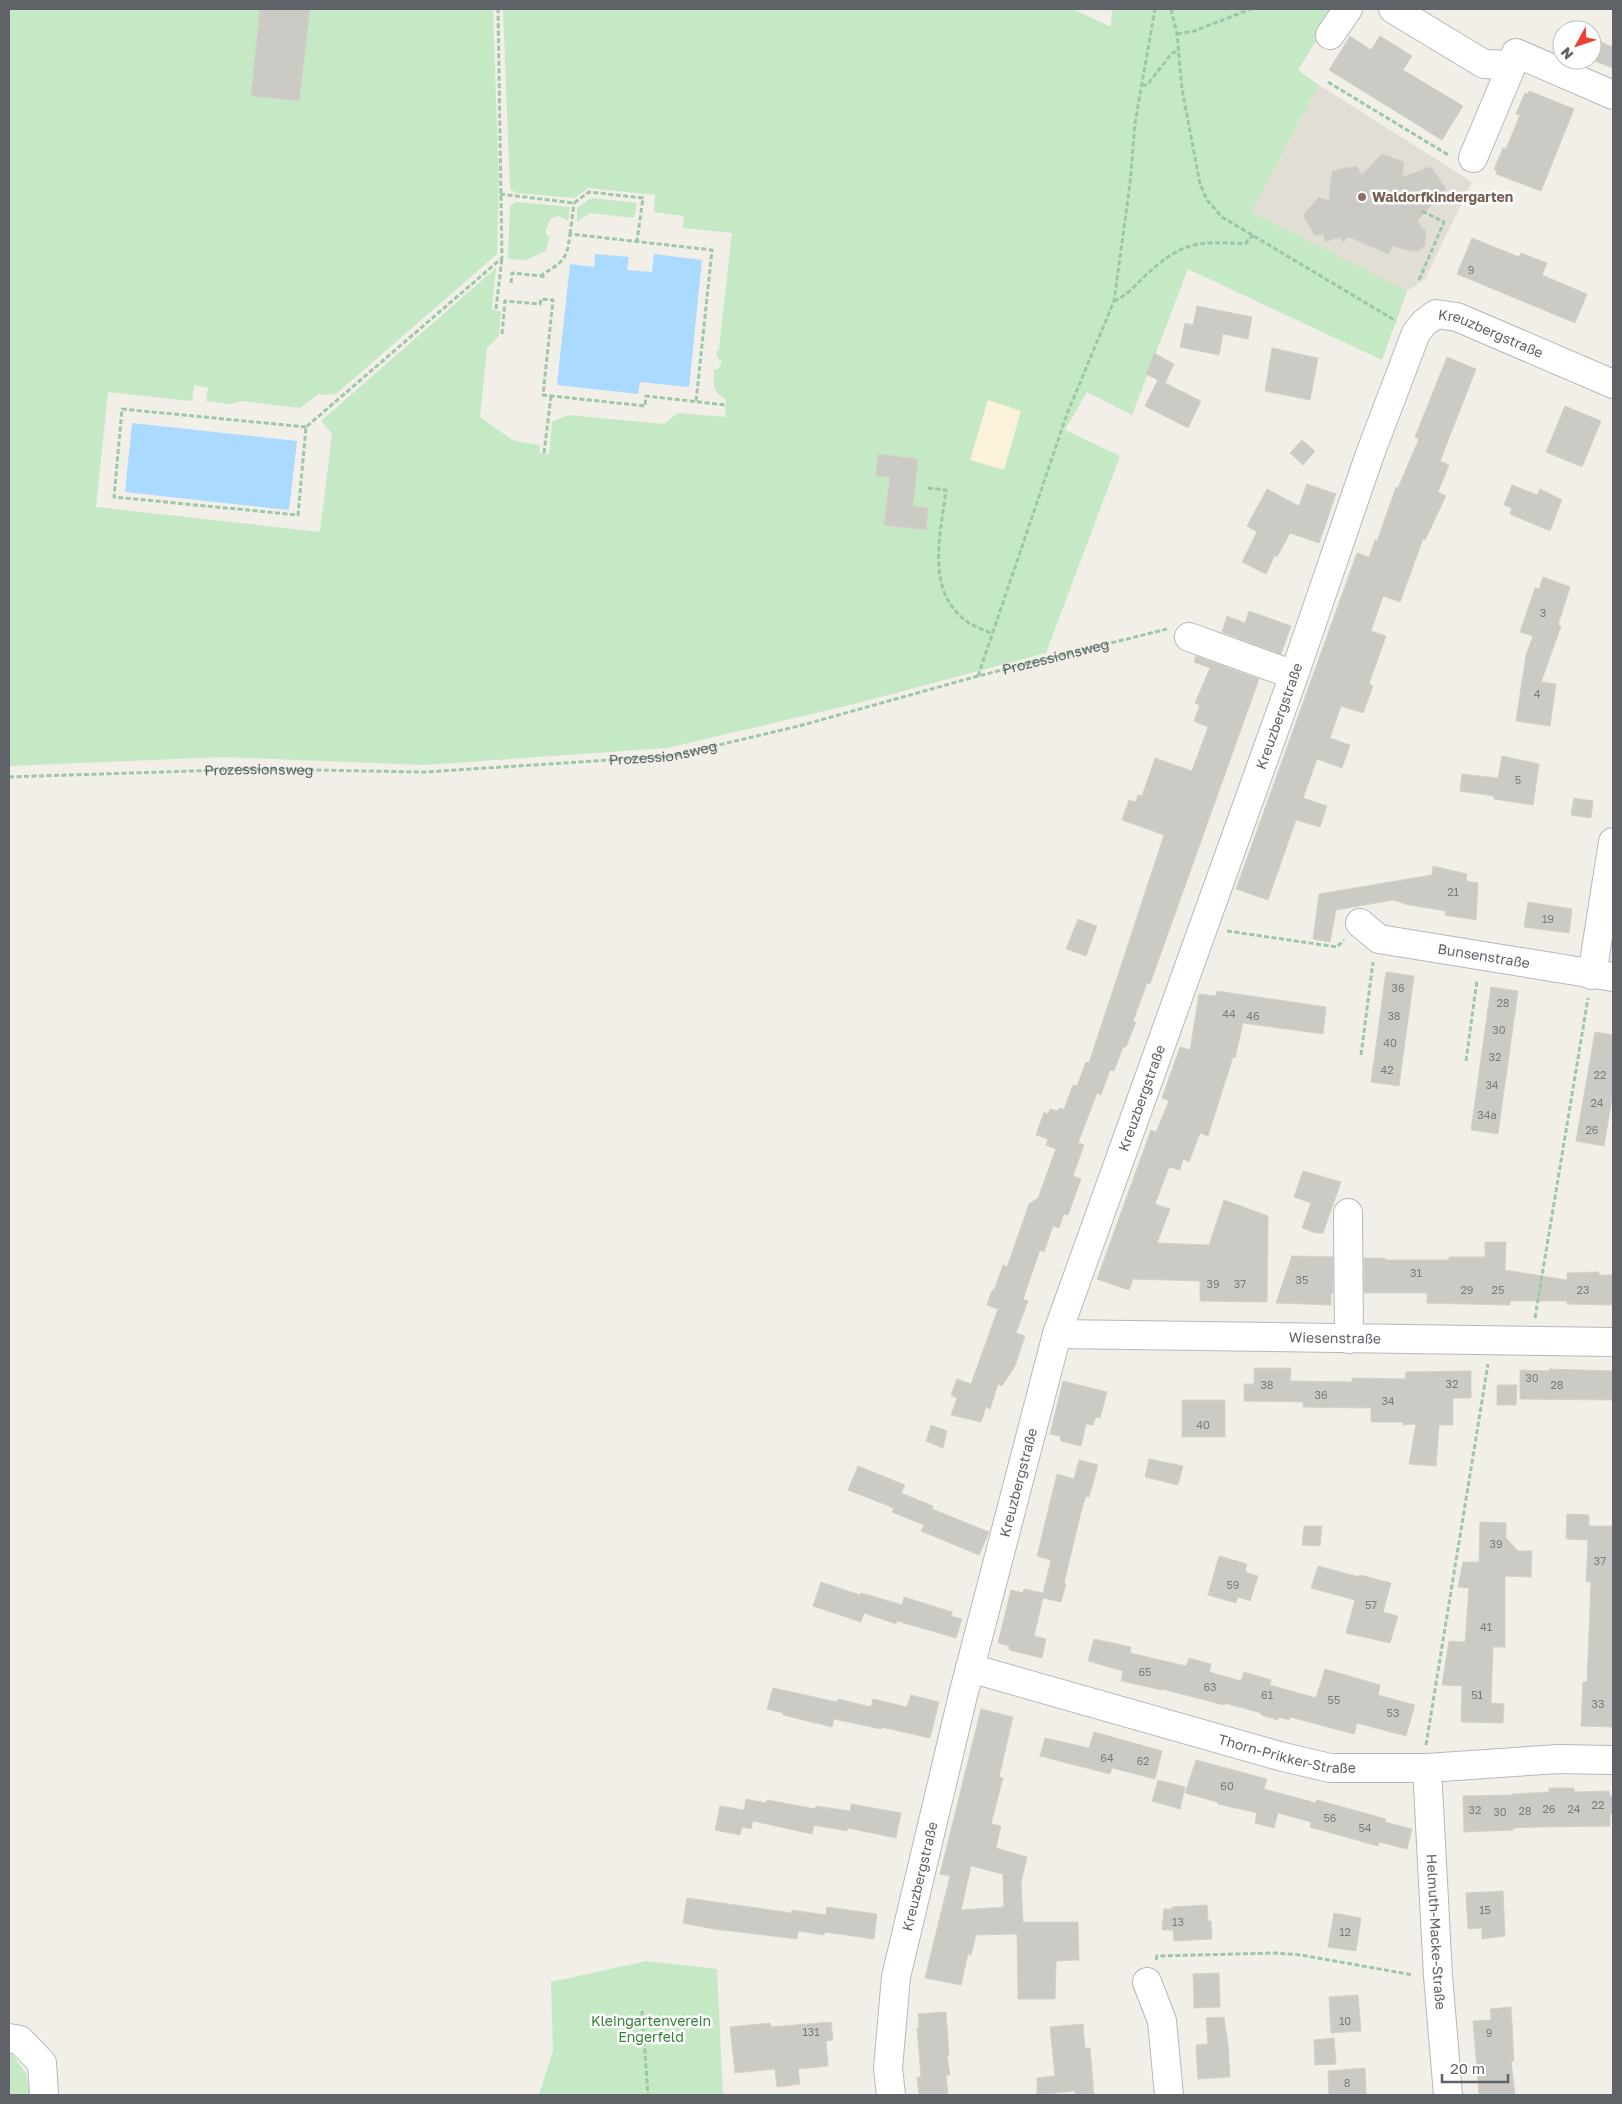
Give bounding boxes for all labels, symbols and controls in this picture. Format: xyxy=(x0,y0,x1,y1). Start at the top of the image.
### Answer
north arrow xyxy=(1552,20,1602,70)
text: N xyxy=(1557,44,1577,63)
place label: Waldorfkindergarten xyxy=(1372,188,1513,205)
marker: Waldorfkindergarten xyxy=(1356,191,1368,203)
house number: 9 xyxy=(1468,263,1474,276)
street label: Kreuzbergstraße xyxy=(1437,305,1546,361)
house number: 3 xyxy=(1540,606,1546,619)
street label: Prozessionsweg xyxy=(1000,635,1111,678)
street label: Kreuzbergstraße xyxy=(1252,660,1306,772)
house number: 4 xyxy=(1534,687,1541,700)
street label: Prozessionsweg xyxy=(608,737,719,768)
street label: Prozessionsweg xyxy=(204,760,314,779)
house number: 5 xyxy=(1515,773,1521,786)
house number: 21 xyxy=(1447,885,1459,898)
house number: 19 xyxy=(1542,912,1554,925)
street label: Bunsenstraße xyxy=(1437,940,1531,971)
house number: 36 xyxy=(1391,981,1405,994)
house number: 28 xyxy=(1496,996,1510,1009)
house number: 44 xyxy=(1222,1007,1236,1020)
house number: 46 xyxy=(1246,1009,1260,1022)
house number: 38 xyxy=(1387,1009,1401,1022)
house number: 30 xyxy=(1492,1023,1506,1036)
house number: 40 xyxy=(1383,1036,1397,1049)
street label: Kreuzbergstraße xyxy=(1114,1042,1168,1154)
house number: 32 xyxy=(1489,1050,1501,1063)
house number: 42 xyxy=(1380,1063,1394,1076)
house number: 22 xyxy=(1594,1068,1606,1081)
house number: 34 xyxy=(1485,1078,1499,1091)
house number: 24 xyxy=(1590,1096,1604,1109)
house number: 34a xyxy=(1477,1108,1497,1121)
house number: 26 xyxy=(1585,1123,1599,1136)
house number: 31 xyxy=(1410,1266,1422,1279)
house number: 35 xyxy=(1296,1273,1308,1286)
house number: 39 xyxy=(1206,1277,1220,1290)
house number: 37 xyxy=(1234,1277,1246,1290)
house number: 29 xyxy=(1460,1283,1474,1296)
house number: 25 xyxy=(1492,1283,1504,1296)
house number: 23 xyxy=(1577,1283,1589,1296)
street label: Wiesenstraße xyxy=(1289,1328,1381,1347)
house number: 30 xyxy=(1525,1371,1539,1384)
house number: 32 xyxy=(1446,1377,1458,1390)
house number: 38 xyxy=(1260,1378,1274,1391)
house number: 28 xyxy=(1550,1378,1564,1391)
house number: 36 xyxy=(1314,1388,1328,1401)
house number: 34 xyxy=(1381,1394,1395,1407)
house number: 40 xyxy=(1196,1418,1210,1431)
street label: Kreuzbergstraße xyxy=(996,1426,1040,1539)
house number: 39 xyxy=(1489,1537,1503,1550)
house number: 37 xyxy=(1594,1554,1606,1567)
house number: 59 xyxy=(1226,1578,1240,1591)
house number: 57 xyxy=(1365,1598,1377,1611)
house number: 41 xyxy=(1480,1620,1492,1633)
house number: 65 xyxy=(1138,1665,1152,1678)
house number: 63 xyxy=(1203,1680,1217,1693)
house number: 61 xyxy=(1261,1688,1273,1701)
house number: 51 xyxy=(1471,1688,1483,1701)
house number: 55 xyxy=(1328,1693,1340,1706)
house number: 33 xyxy=(1592,1697,1604,1710)
house number: 53 xyxy=(1387,1706,1399,1719)
street label: Thorn-Prikker-Straße xyxy=(1216,1730,1356,1776)
house number: 64 xyxy=(1100,1751,1114,1764)
house number: 62 xyxy=(1136,1754,1150,1767)
house number: 60 xyxy=(1220,1779,1234,1792)
house number: 22 xyxy=(1592,1798,1604,1811)
house number: 26 xyxy=(1542,1802,1556,1815)
house number: 24 xyxy=(1567,1802,1581,1815)
house number: 32 xyxy=(1469,1803,1481,1816)
house number: 28 xyxy=(1518,1804,1532,1817)
house number: 30 xyxy=(1493,1805,1507,1818)
house number: 56 xyxy=(1323,1811,1337,1824)
street label: Kreuzbergstraße xyxy=(898,1820,941,1933)
house number: 54 xyxy=(1358,1821,1372,1834)
street label: Helmuth-Macke-Straße xyxy=(1424,1853,1450,2010)
house number: 15 xyxy=(1479,1903,1491,1916)
house number: 13 xyxy=(1172,1915,1184,1928)
house number: 12 xyxy=(1339,1925,1351,1938)
park label: Kleingartenverein Engerfeld xyxy=(591,2012,711,2045)
house number: 10 xyxy=(1339,2014,1351,2027)
house number: 131 xyxy=(802,2025,820,2038)
house number: 9 xyxy=(1486,2026,1492,2039)
scale bar xyxy=(1442,2052,1508,2084)
text: 20 m xyxy=(1450,2059,1485,2077)
house number: 8 xyxy=(1344,2076,1351,2089)

